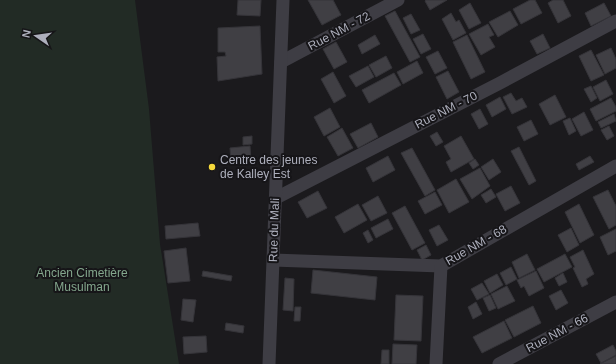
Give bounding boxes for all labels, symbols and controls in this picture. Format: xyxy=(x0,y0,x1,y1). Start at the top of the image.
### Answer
street label: Rue NM - 72 xyxy=(306,9,373,53)
north arrow xyxy=(16,16,56,56)
text: N xyxy=(20,28,33,39)
street label: Rue NM - 70 xyxy=(413,88,480,132)
place label: Centre des jeunes de Kalley Est xyxy=(220,153,317,181)
marker: Centre des jeunes de Kalley Est xyxy=(207,162,217,172)
street label: Rue du Mali xyxy=(266,198,282,262)
street label: Rue NM - 68 xyxy=(443,222,509,268)
park label: Ancien Cimetière Musulman xyxy=(36,266,128,294)
street label: Rue NM - 66 xyxy=(524,311,591,355)

